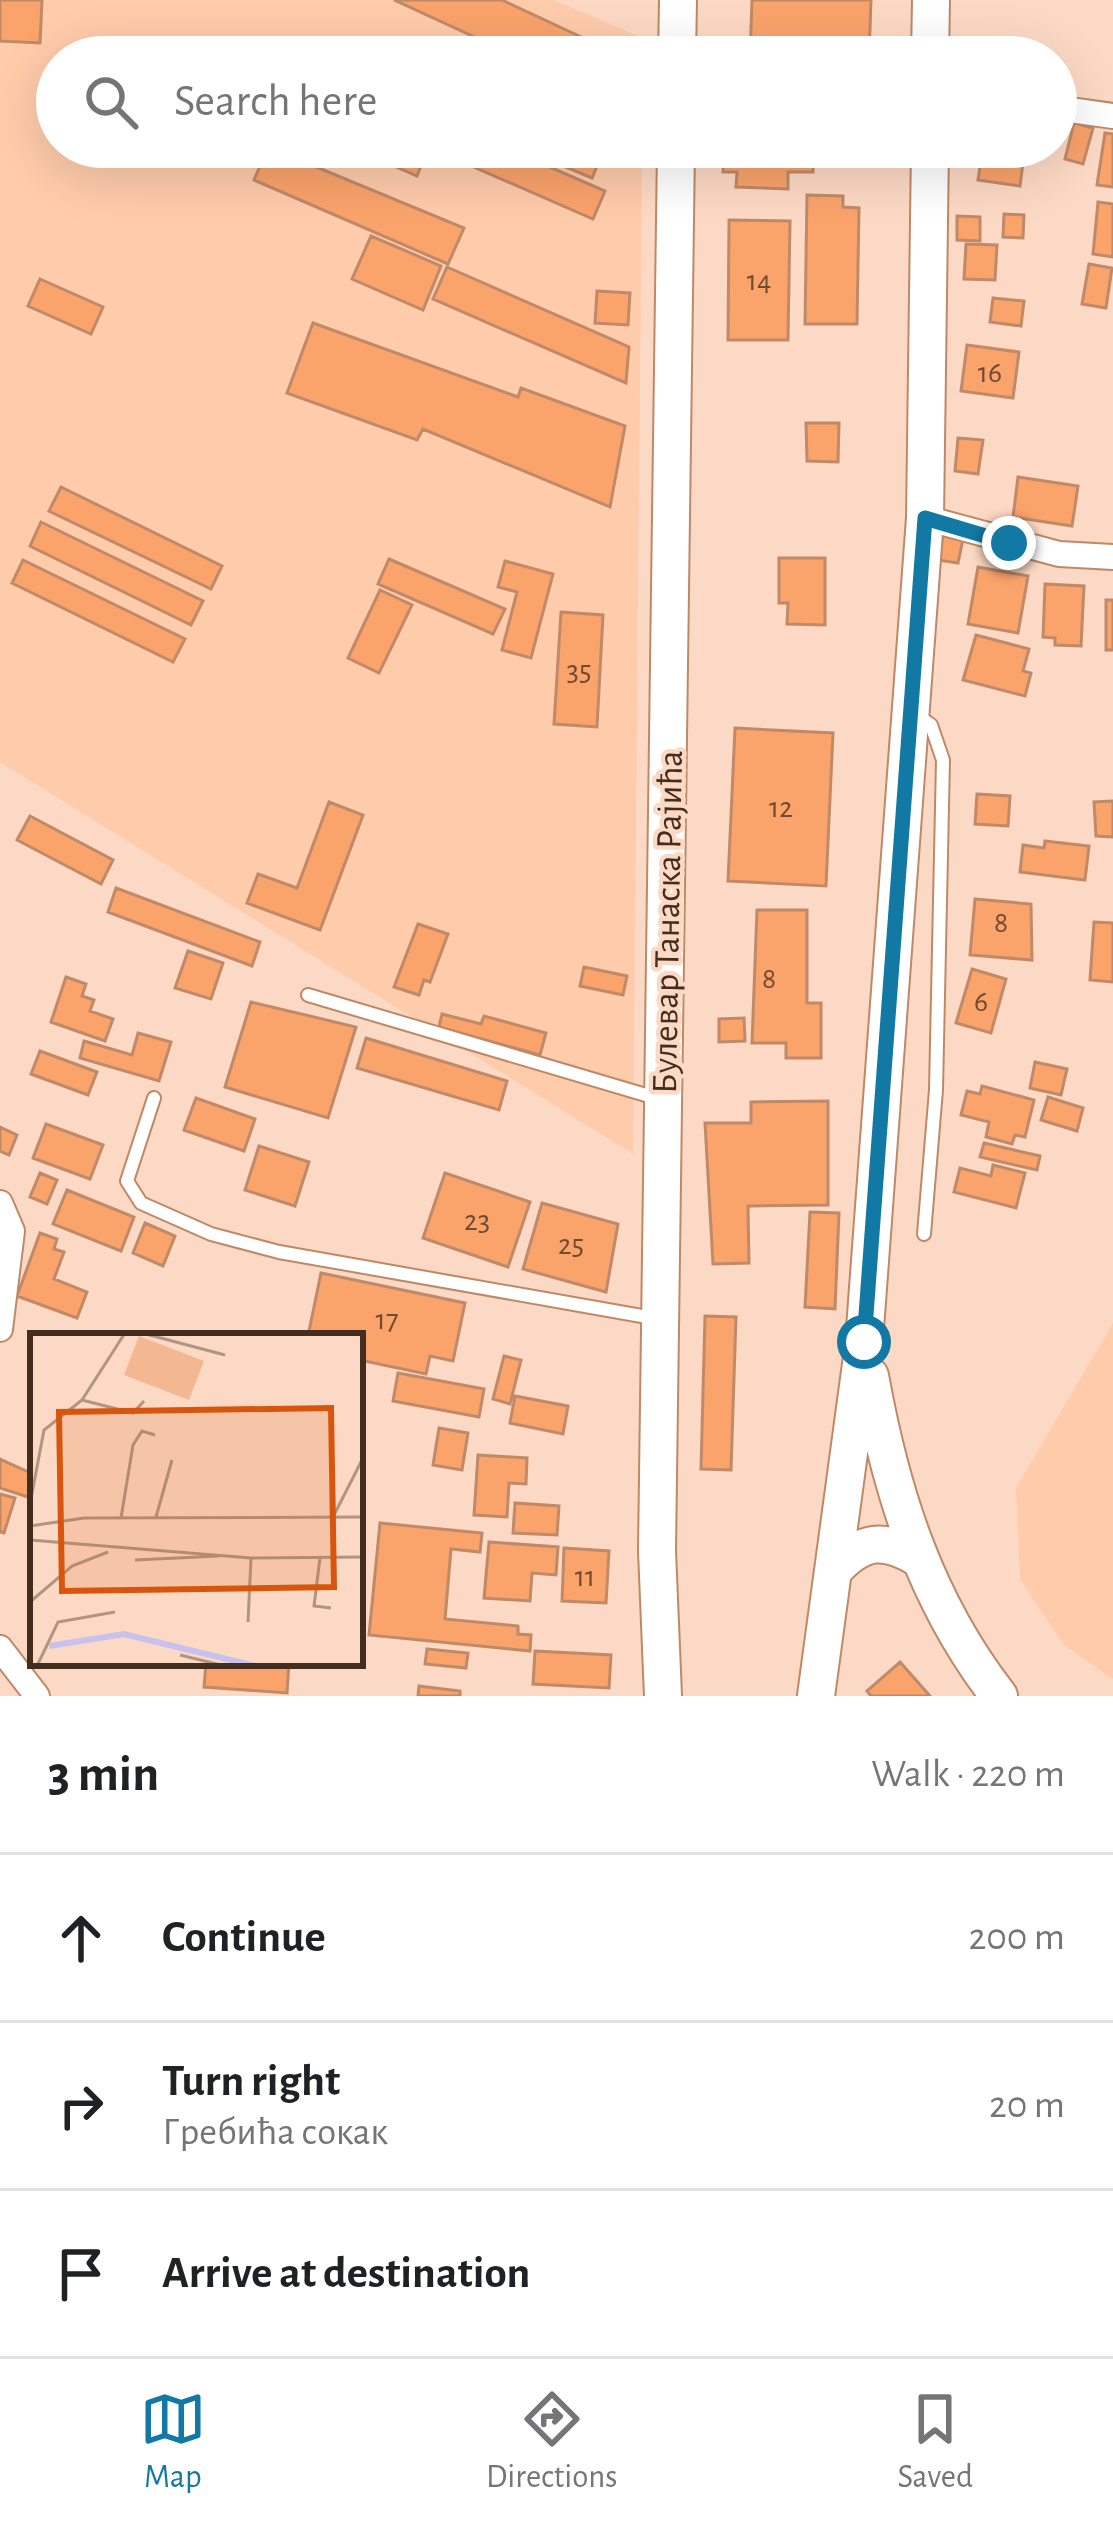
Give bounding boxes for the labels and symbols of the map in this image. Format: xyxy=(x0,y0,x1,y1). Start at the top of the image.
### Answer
house number: 14 xyxy=(747,266,771,296)
house number: 16 xyxy=(978,358,1002,388)
route end xyxy=(982,516,1036,570)
house number: 35 xyxy=(567,656,591,686)
street label: Булевар Танаска Рајића xyxy=(647,750,689,1094)
house number: 12 xyxy=(769,793,793,823)
house number: 8 xyxy=(994,908,1008,938)
house number: 8 xyxy=(762,964,776,994)
house number: 6 xyxy=(974,987,988,1017)
house number: 23 xyxy=(464,1206,490,1236)
house number: 25 xyxy=(558,1230,584,1260)
house number: 17 xyxy=(376,1305,398,1335)
route start xyxy=(837,1315,891,1369)
inset map xyxy=(30,1333,363,1666)
house number: 11 xyxy=(575,1562,595,1592)

